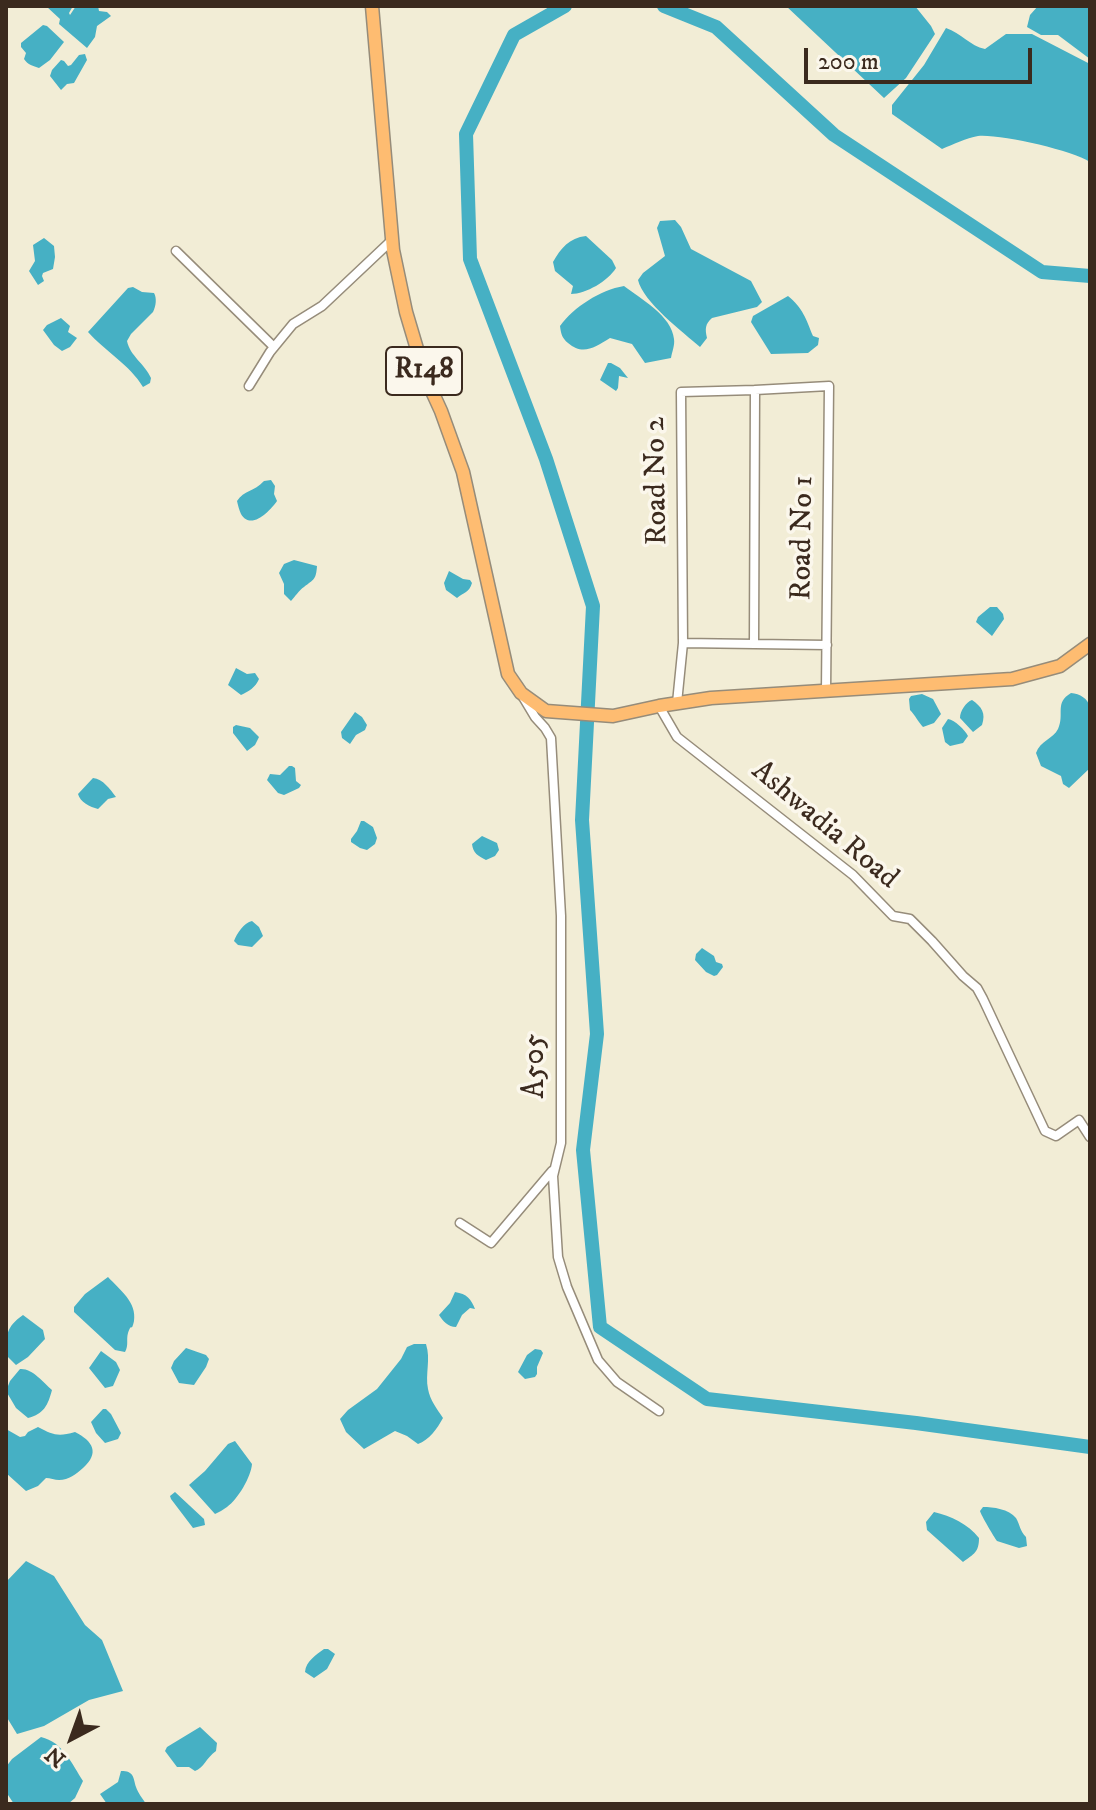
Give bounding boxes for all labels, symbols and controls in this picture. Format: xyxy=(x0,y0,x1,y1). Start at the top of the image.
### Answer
scale bar xyxy=(808,32,1036,82)
text: 200 m xyxy=(818,47,879,77)
road number: R148 xyxy=(386,347,462,395)
street label: Road No 2 xyxy=(639,417,677,545)
street label: Road No 1 xyxy=(785,475,823,601)
street label: Ashwadia Road xyxy=(743,754,905,898)
street label: A505 xyxy=(519,1033,555,1099)
north arrow xyxy=(32,1698,112,1778)
text: N xyxy=(40,1740,72,1773)

